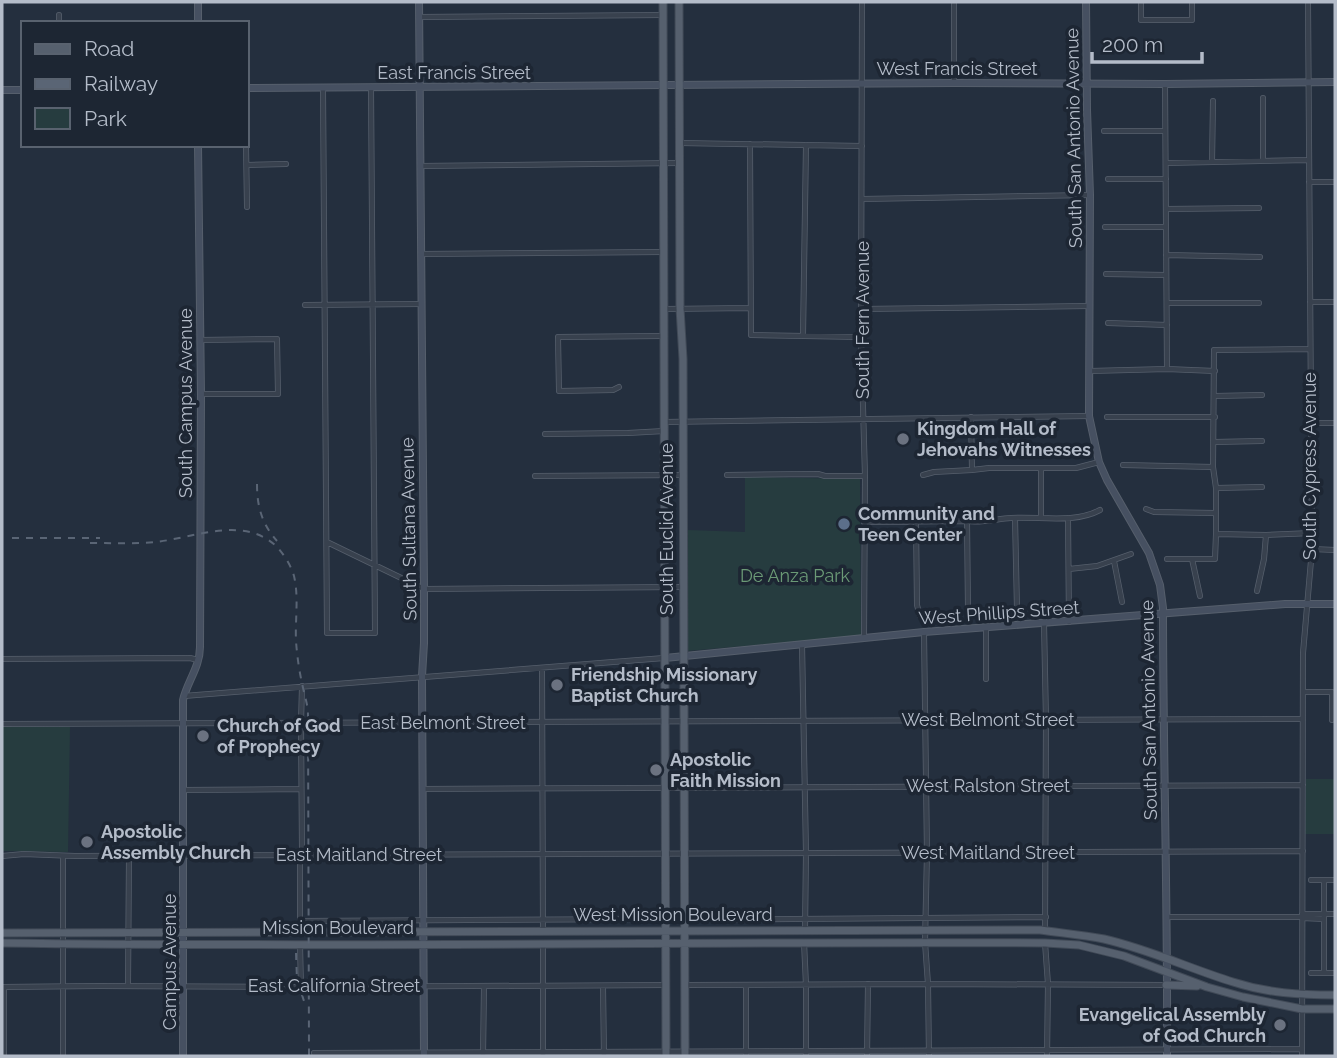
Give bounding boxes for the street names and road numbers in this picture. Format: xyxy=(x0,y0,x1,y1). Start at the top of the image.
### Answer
street label: South San Antonio Avenue xyxy=(1061,27,1086,248)
street label: West Francis Street xyxy=(877,58,1038,79)
street label: East Francis Street xyxy=(377,62,531,83)
street label: South Fern Avenue xyxy=(852,241,873,399)
street label: South Campus Avenue xyxy=(175,308,196,498)
street label: South Cypress Avenue xyxy=(1299,372,1320,560)
street label: South Sultana Avenue xyxy=(396,437,421,621)
street label: South Euclid Avenue xyxy=(656,443,677,615)
street label: West Phillips Street xyxy=(918,596,1080,629)
street label: South San Antonio Avenue xyxy=(1136,599,1161,820)
street label: West Belmont Street xyxy=(901,709,1075,730)
street label: East Belmont Street xyxy=(360,712,526,733)
street label: West Ralston Street xyxy=(906,775,1070,796)
street label: West Maitland Street xyxy=(901,842,1075,863)
street label: East Maitland Street xyxy=(276,844,442,865)
street label: Campus Avenue xyxy=(159,893,180,1030)
street label: West Mission Boulevard xyxy=(573,904,773,925)
street label: Mission Boulevard xyxy=(262,917,414,938)
street label: East California Street xyxy=(248,975,420,996)

